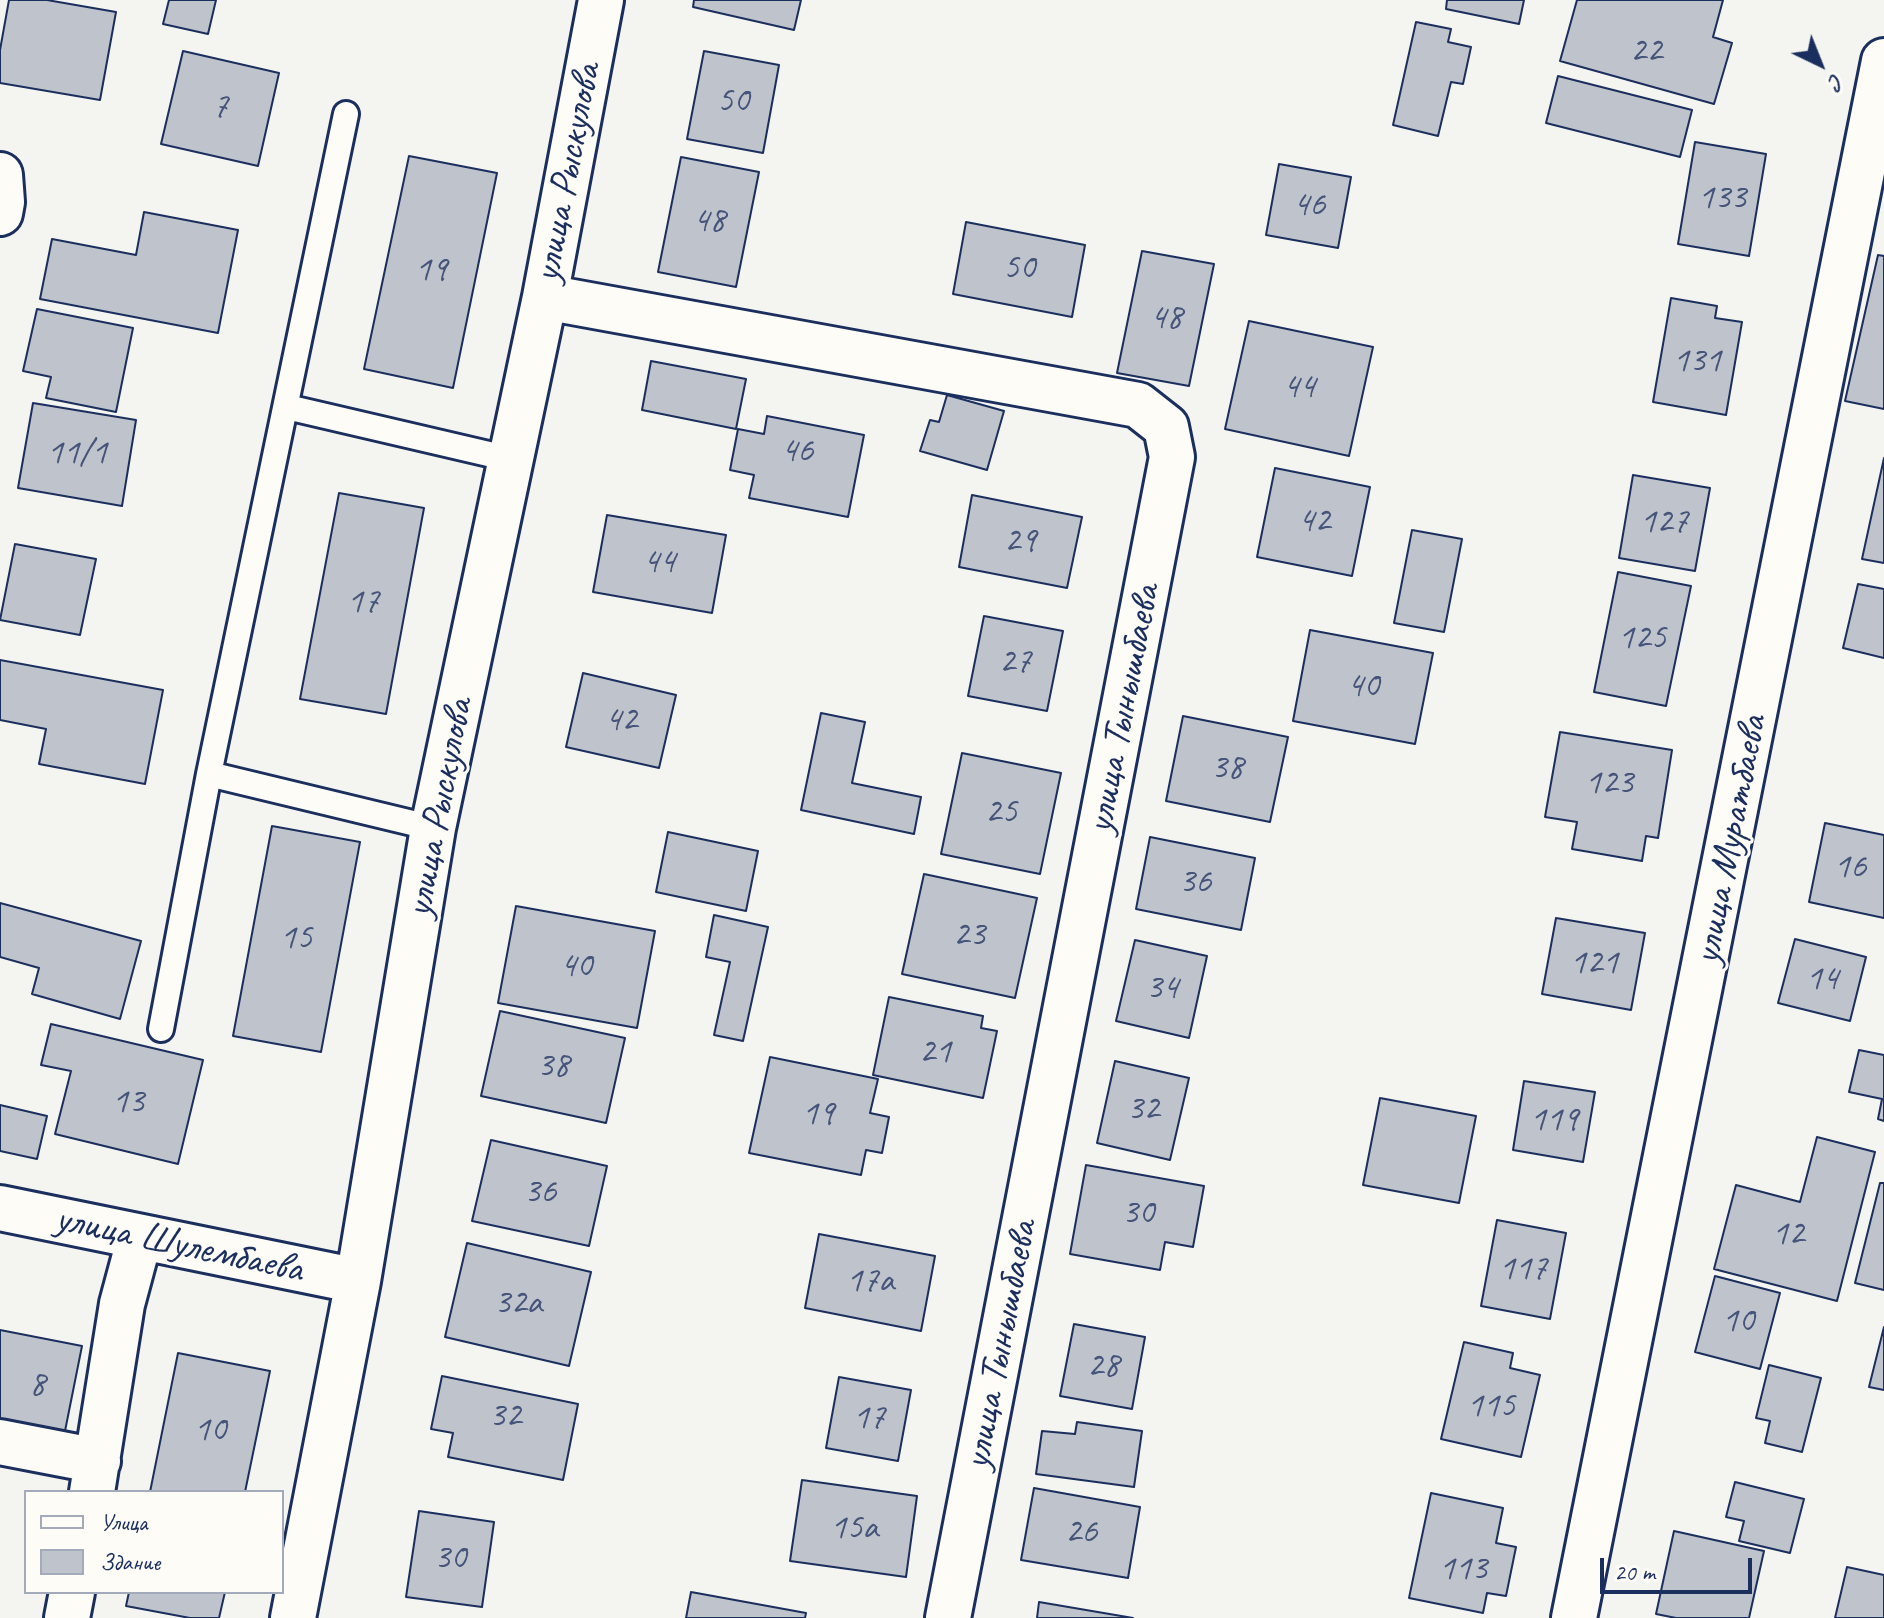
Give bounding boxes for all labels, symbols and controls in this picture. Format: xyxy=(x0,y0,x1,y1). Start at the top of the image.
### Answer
north arrow xyxy=(1780,24,1860,104)
house number: 22 xyxy=(1630,30,1662,74)
street label: улица Рыскулова xyxy=(523,60,613,286)
text: С xyxy=(1823,68,1850,95)
house number: 50 xyxy=(717,80,749,124)
house number: 7 xyxy=(212,86,228,130)
house number: 133 xyxy=(1698,177,1746,221)
house number: 46 xyxy=(1293,184,1325,228)
house number: 48 xyxy=(693,200,725,244)
house number: 50 xyxy=(1003,247,1035,291)
house number: 19 xyxy=(415,249,447,293)
house number: 48 xyxy=(1150,297,1182,341)
house number: 131 xyxy=(1673,340,1721,384)
house number: 44 xyxy=(1283,366,1315,410)
house number: 46 xyxy=(781,430,813,474)
house number: 11/1 xyxy=(47,432,107,476)
house number: 42 xyxy=(1298,500,1330,544)
house number: 127 xyxy=(1640,501,1688,545)
house number: 29 xyxy=(1004,520,1036,564)
house number: 44 xyxy=(643,541,675,585)
house number: 17 xyxy=(347,581,379,625)
street label: улица Тынышбаева xyxy=(1076,581,1172,837)
house number: 125 xyxy=(1618,617,1666,661)
house number: 27 xyxy=(999,641,1031,685)
house number: 40 xyxy=(1347,665,1379,709)
street label: улица Рыскулова xyxy=(395,695,485,921)
house number: 42 xyxy=(605,699,637,743)
street label: улица Муратбаева xyxy=(1683,712,1779,968)
house number: 38 xyxy=(1211,747,1243,791)
house number: 123 xyxy=(1585,762,1633,806)
house number: 25 xyxy=(985,791,1017,835)
house number: 16 xyxy=(1834,846,1866,890)
house number: 36 xyxy=(1179,861,1211,905)
house number: 23 xyxy=(953,914,985,958)
house number: 15 xyxy=(280,917,312,961)
house number: 121 xyxy=(1570,942,1618,986)
house number: 40 xyxy=(560,945,592,989)
house number: 14 xyxy=(1806,958,1838,1002)
house number: 34 xyxy=(1146,967,1178,1011)
house number: 21 xyxy=(919,1031,951,1075)
house number: 38 xyxy=(537,1045,569,1089)
house number: 13 xyxy=(112,1081,144,1125)
house number: 32 xyxy=(1127,1088,1159,1132)
house number: 19 xyxy=(802,1093,834,1137)
house number: 119 xyxy=(1530,1099,1578,1143)
house number: 36 xyxy=(524,1171,556,1215)
house number: 30 xyxy=(1122,1192,1154,1236)
street label: улица Шулембаева xyxy=(51,1195,307,1295)
house number: 12 xyxy=(1772,1213,1804,1257)
street label: улица Тынышбаева xyxy=(953,1217,1049,1473)
house number: 117 xyxy=(1499,1248,1547,1292)
house number: 17а xyxy=(846,1260,894,1304)
house number: 32а xyxy=(494,1282,542,1326)
house number: 10 xyxy=(1722,1300,1754,1344)
house number: 28 xyxy=(1087,1345,1119,1389)
house number: 8 xyxy=(29,1364,45,1408)
house number: 115 xyxy=(1467,1385,1515,1429)
house number: 32 xyxy=(489,1395,521,1439)
house number: 17 xyxy=(853,1397,885,1441)
house number: 10 xyxy=(194,1409,226,1453)
legend xyxy=(24,1490,284,1594)
text: Улица xyxy=(100,1507,148,1537)
house number: 15а xyxy=(830,1507,878,1551)
house number: 26 xyxy=(1065,1511,1097,1555)
house number: 30 xyxy=(434,1537,466,1581)
scale bar xyxy=(1604,1542,1756,1592)
text: Здание xyxy=(100,1547,160,1577)
house number: 113 xyxy=(1439,1548,1487,1592)
text: 20 m xyxy=(1614,1557,1655,1587)

